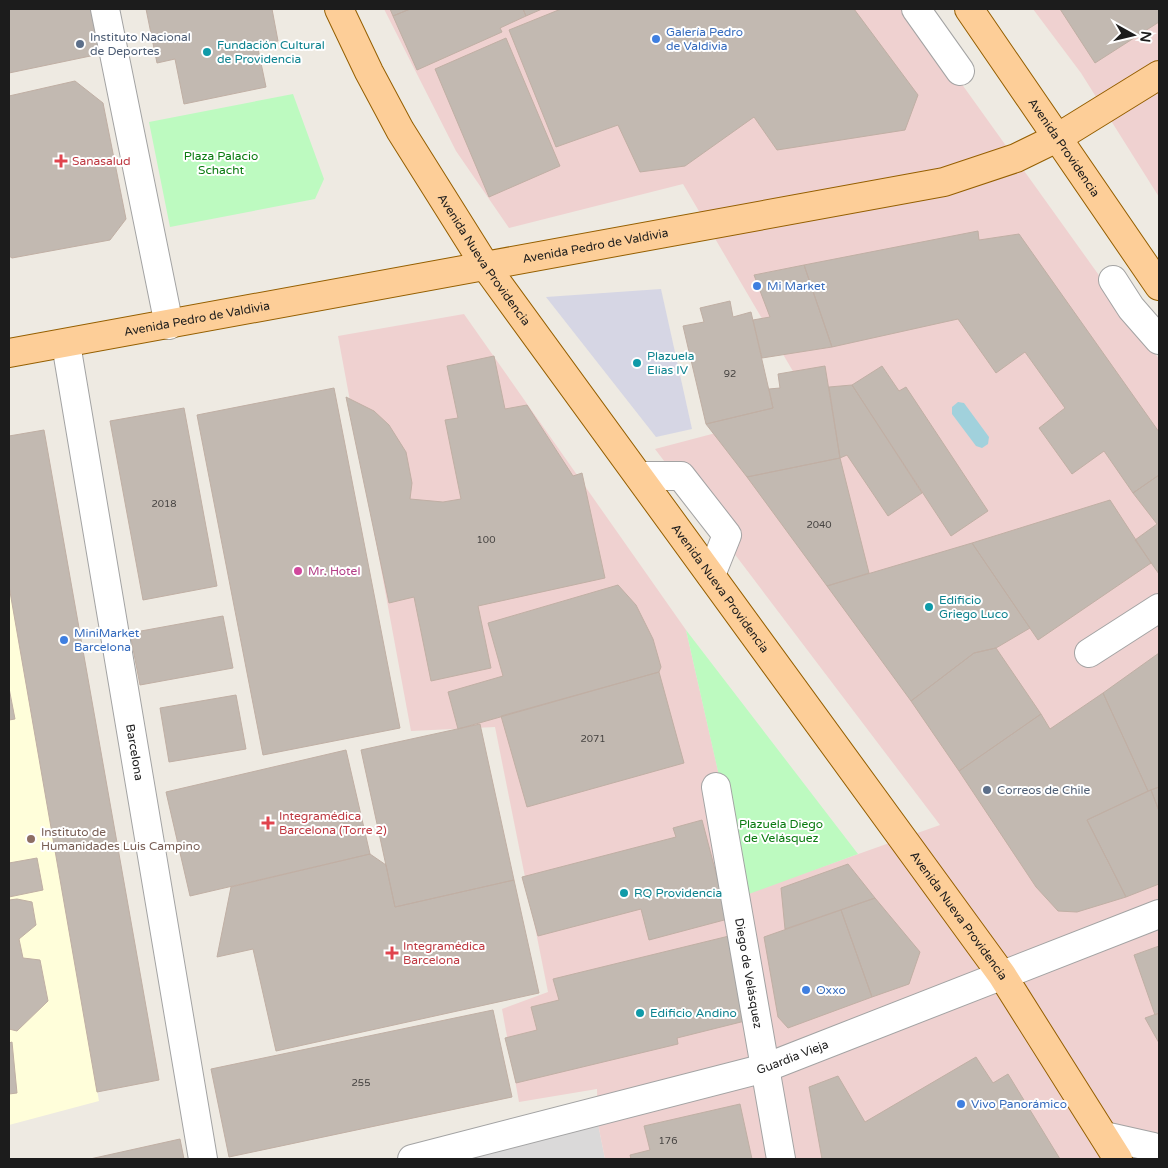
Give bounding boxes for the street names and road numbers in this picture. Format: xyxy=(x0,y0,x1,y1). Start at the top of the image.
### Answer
street label: Avenida Providencia xyxy=(1025,96,1103,199)
street label: Avenida Nueva Providencia xyxy=(435,191,533,328)
street label: Avenida Pedro de Valdivia xyxy=(521,226,669,266)
street label: Avenida Pedro de Valdivia xyxy=(123,298,271,339)
street label: Avenida Nueva Providencia xyxy=(669,521,772,656)
street label: Barcelona xyxy=(123,723,146,782)
street label: Avenida Nueva Providencia xyxy=(907,849,1010,983)
street label: Diego de Velásquez xyxy=(732,917,765,1029)
street label: Guardia Vieja xyxy=(755,1037,830,1077)

